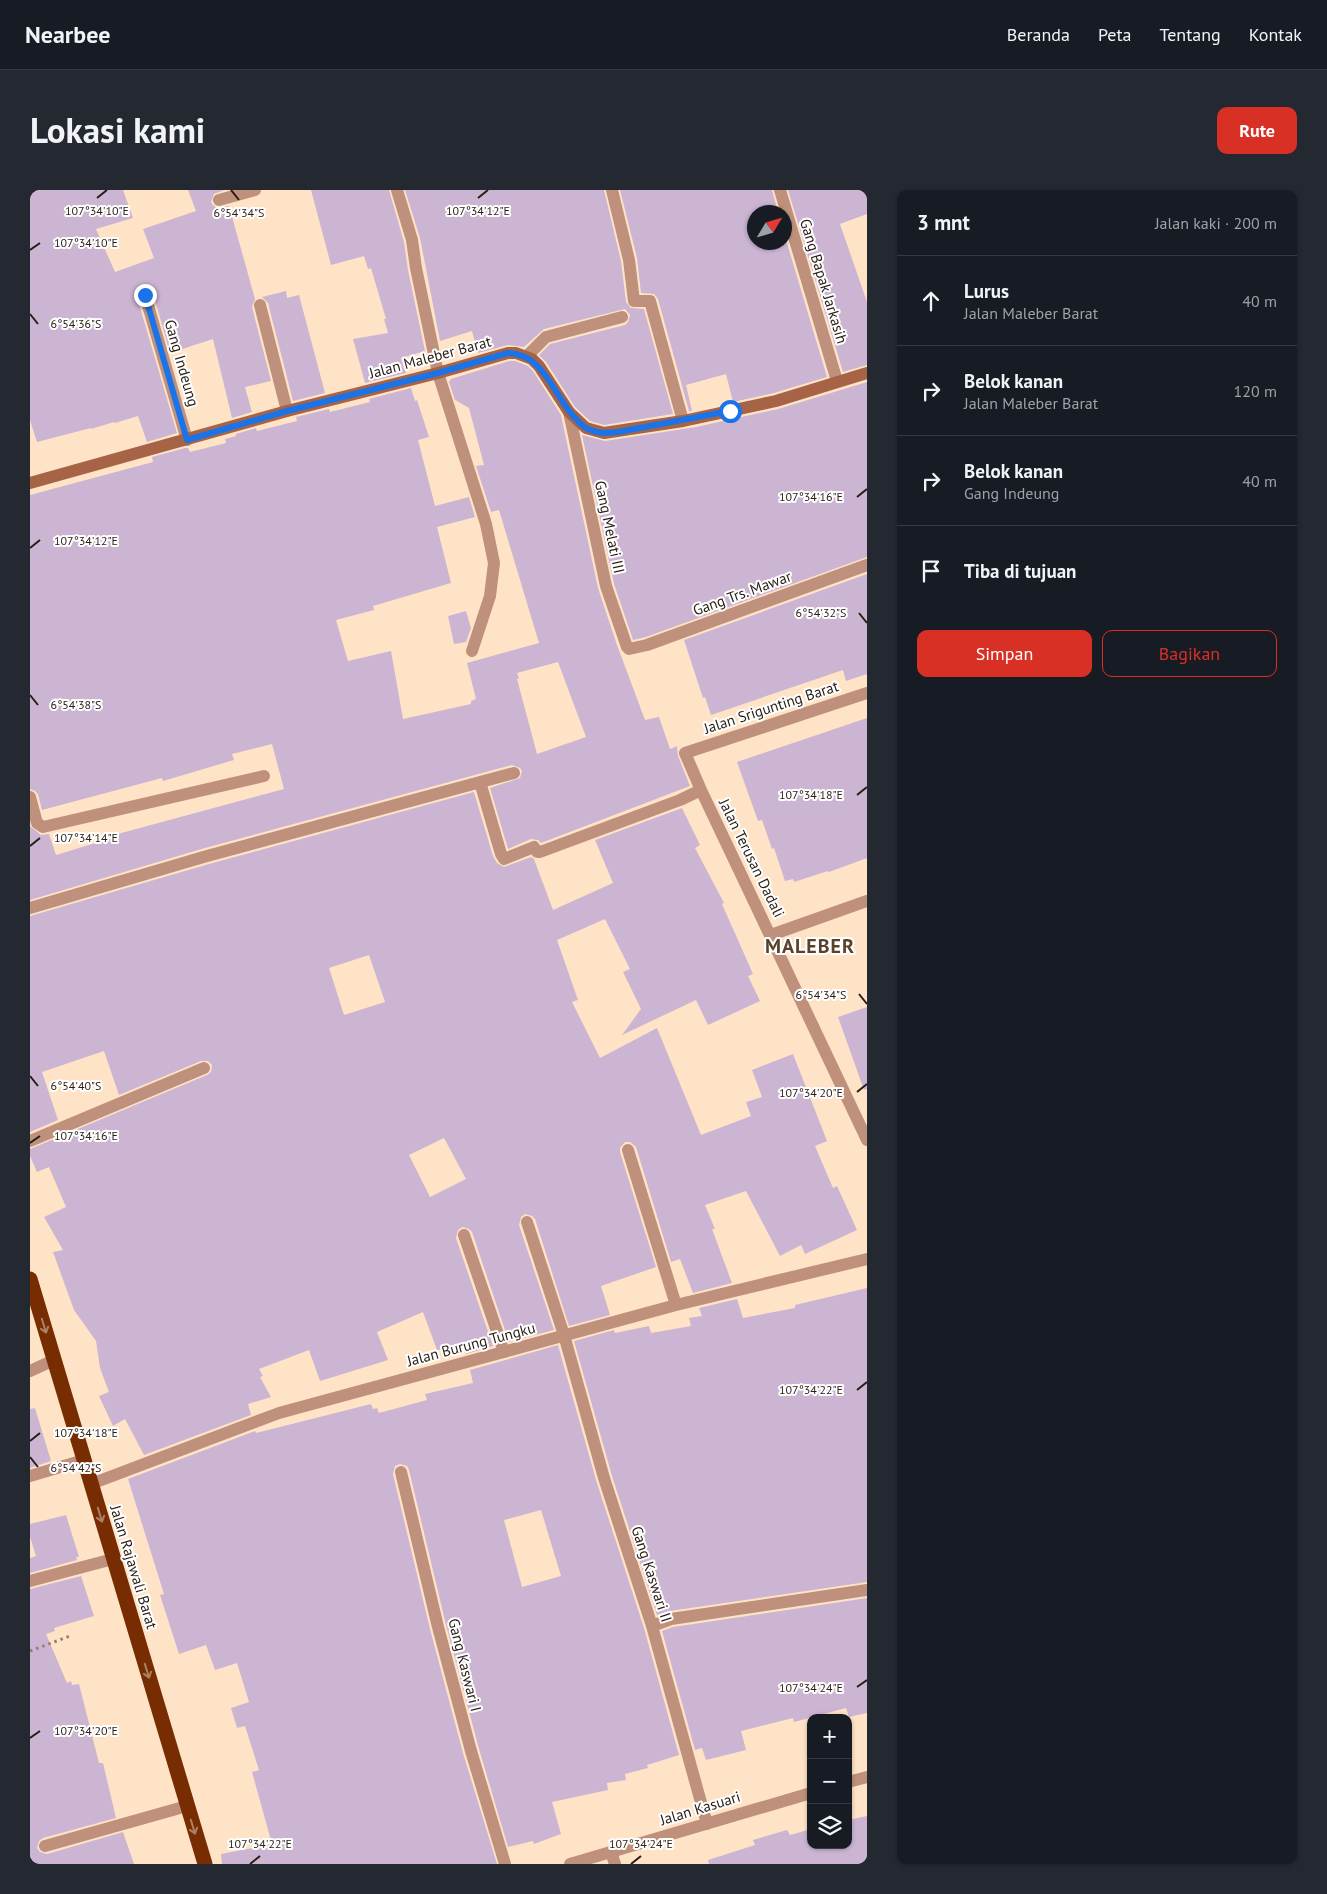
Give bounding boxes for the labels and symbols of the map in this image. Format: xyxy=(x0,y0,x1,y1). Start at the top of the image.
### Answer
text: 107°34'10"E xyxy=(65,203,129,218)
text: 107°34'12"E xyxy=(446,203,510,218)
text: 6°54'34"S xyxy=(214,205,264,220)
north arrow xyxy=(747,205,792,250)
street label: Gang Bapak Jarkasih xyxy=(796,216,852,346)
text: 107°34'10"E xyxy=(54,235,118,250)
route end xyxy=(134,284,157,307)
text: 6°54'36"S xyxy=(51,316,101,331)
street label: Gang Indeung xyxy=(161,317,203,409)
street label: Jalan Maleber Barat xyxy=(366,332,493,383)
route start xyxy=(719,400,742,423)
street label: Gang Melati III xyxy=(591,479,629,575)
text: 107°34'16"E xyxy=(779,489,843,504)
text: 107°34'12"E xyxy=(54,533,118,548)
street label: Gang Trs. Mawar xyxy=(690,566,794,620)
text: 6°54'32"S xyxy=(796,605,846,620)
street label: Jalan Srigunting Barat xyxy=(700,676,841,738)
text: 6°54'38"S xyxy=(51,697,101,712)
text: 107°34'18"E xyxy=(779,787,843,802)
street label: Jalan Terusan Dadali xyxy=(715,795,789,920)
text: 107°34'14"E xyxy=(54,830,118,845)
district label: MALEBER xyxy=(765,933,855,959)
text: 6°54'34"S xyxy=(796,987,846,1002)
text: 6°54'40"S xyxy=(51,1078,101,1093)
text: 107°34'20"E xyxy=(779,1085,843,1100)
text: 107°34'16"E xyxy=(54,1128,118,1143)
one-way arrow xyxy=(40,1318,49,1333)
street label: Jalan Burung Tungku xyxy=(404,1318,537,1371)
text: 107°34'22"E xyxy=(779,1382,843,1397)
text: 107°34'18"E xyxy=(54,1425,118,1440)
text: 6°54'42"S xyxy=(51,1460,101,1475)
street label: Jalan Rajawali Barat xyxy=(106,1502,162,1631)
one-way arrow xyxy=(96,1507,106,1523)
street label: Gang Kaswari II xyxy=(628,1524,676,1624)
street label: Gang Kaswari I xyxy=(444,1616,486,1714)
one-way arrow xyxy=(142,1663,152,1679)
text: 107°34'24"E xyxy=(779,1680,843,1695)
text: 107°34'20"E xyxy=(54,1723,118,1738)
street label: Jalan Kasuari xyxy=(657,1787,742,1830)
one-way arrow xyxy=(189,1818,199,1834)
text: 107°34'22"E xyxy=(228,1836,292,1851)
text: 107°34'24"E xyxy=(609,1836,673,1851)

